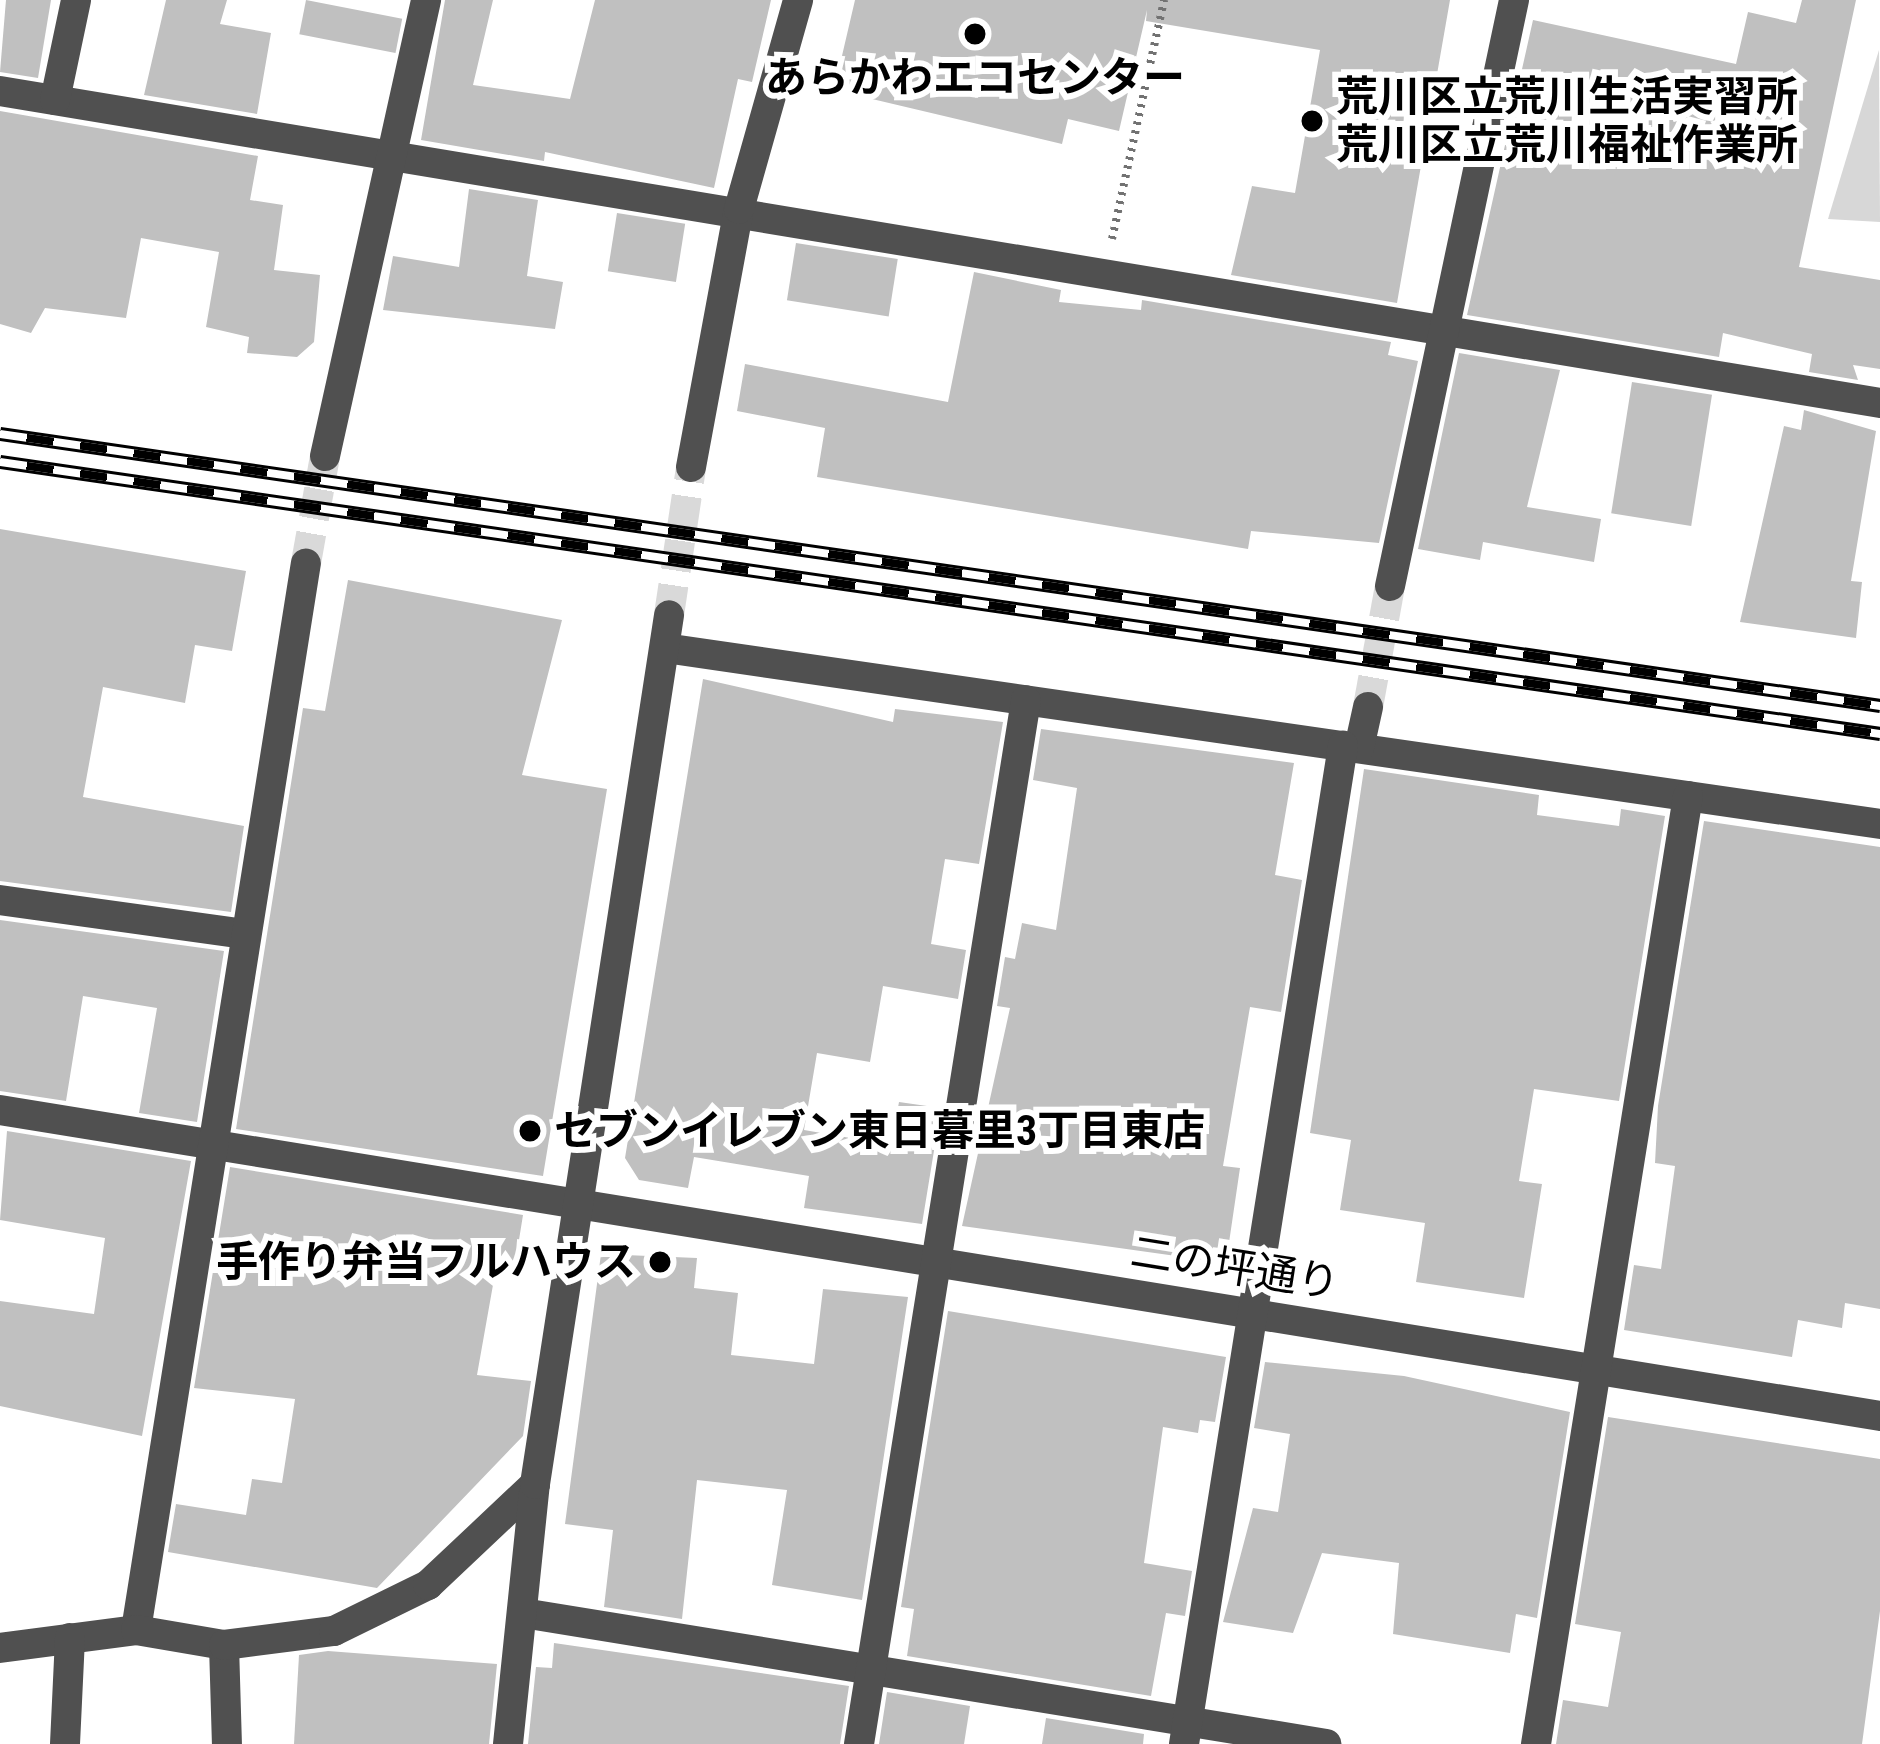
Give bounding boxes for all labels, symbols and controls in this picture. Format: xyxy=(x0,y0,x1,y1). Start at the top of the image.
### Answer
marker: あらかわエコセンター xyxy=(962,21,988,47)
place label: あらかわエコセンター xyxy=(765,53,1185,103)
place label: 荒川区立荒川生活実習所 荒川区立荒川福祉作業所 xyxy=(1336,72,1798,170)
marker: 荒川区立荒川生活実習所 荒川区立荒川福祉作業所 xyxy=(1299,108,1325,134)
place label: セブンイレブン東日暮里3丁目東店 xyxy=(554,1106,1205,1156)
marker: セブンイレブン東日暮里3丁目東店 xyxy=(517,1118,543,1144)
street label: 二の坪通り xyxy=(1127,1227,1343,1309)
place label: 手作り弁当フルハウス xyxy=(216,1237,636,1287)
marker: 手作り弁当フルハウス xyxy=(647,1249,673,1275)

